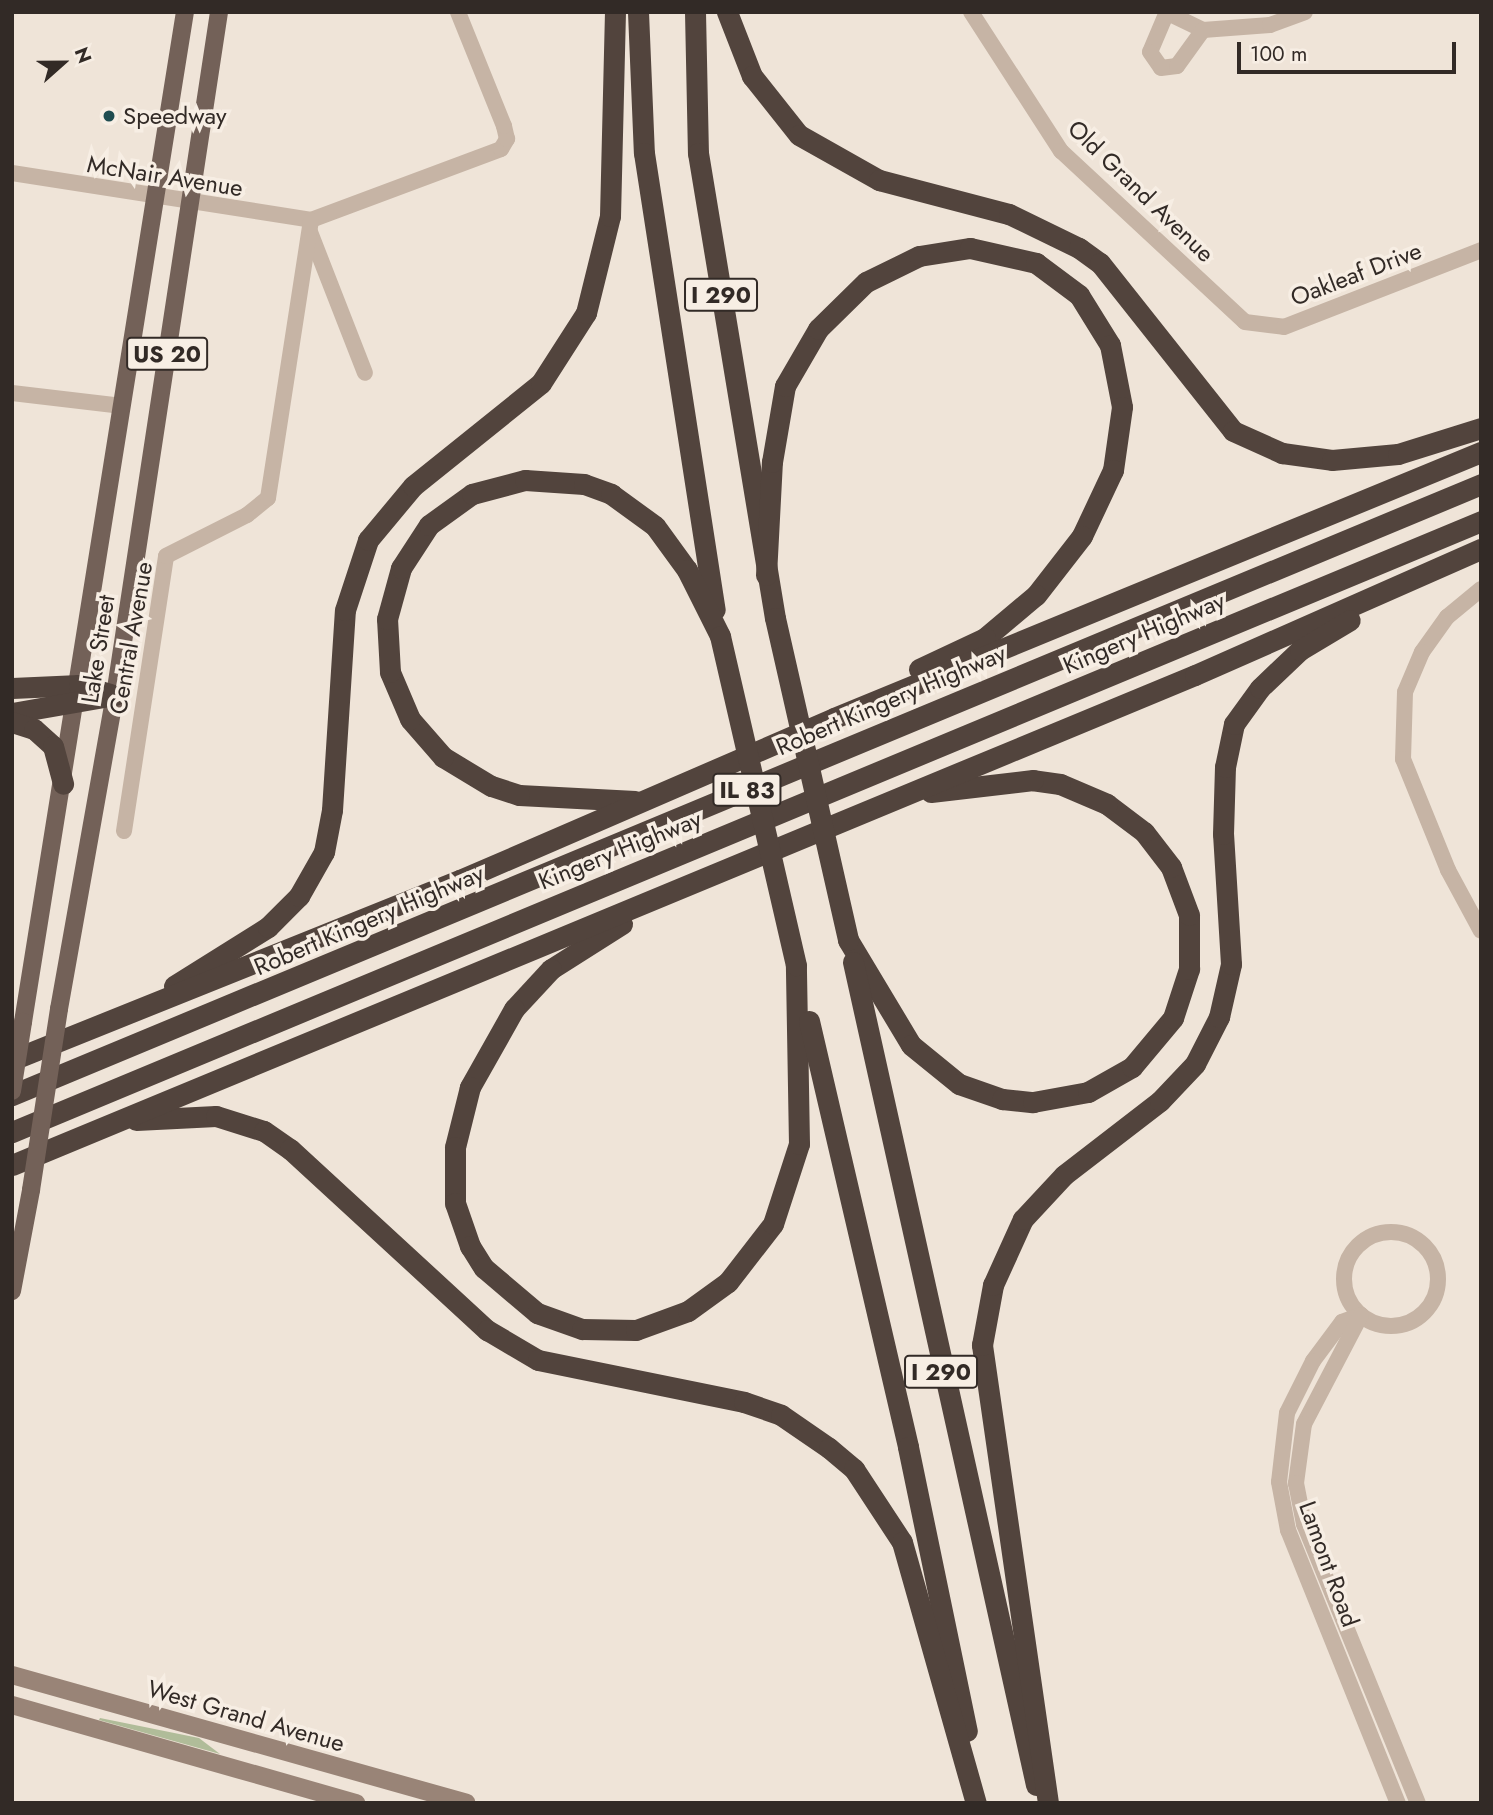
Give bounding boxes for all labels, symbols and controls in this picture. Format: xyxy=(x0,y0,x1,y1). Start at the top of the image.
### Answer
north arrow xyxy=(28,28,98,98)
scale bar xyxy=(1241,28,1460,72)
text: 100 m xyxy=(1250,39,1307,69)
text: N xyxy=(68,43,98,67)
place label: Speedway xyxy=(123,102,227,130)
marker: Speedway xyxy=(101,108,117,124)
street label: Old Grand Avenue xyxy=(1062,114,1220,268)
street label: McNair Avenue xyxy=(85,149,245,203)
street label: Oakleaf Drive xyxy=(1286,236,1426,312)
road number: I 290 xyxy=(682,276,760,314)
road number: US 20 xyxy=(125,334,209,374)
street label: Central Avenue xyxy=(103,559,159,717)
street label: Kingery Highway xyxy=(1059,586,1229,680)
street label: Lake Street xyxy=(75,593,121,705)
street label: Robert Kingery Highway xyxy=(772,639,1010,761)
road number: IL 83 xyxy=(712,770,782,810)
street label: Kingery Highway xyxy=(534,804,706,896)
street label: Robert Kingery Highway xyxy=(250,859,488,981)
road number: I 290 xyxy=(902,1352,979,1392)
street label: Lamont Road xyxy=(1293,1497,1365,1631)
street label: West Grand Avenue xyxy=(144,1674,348,1758)

